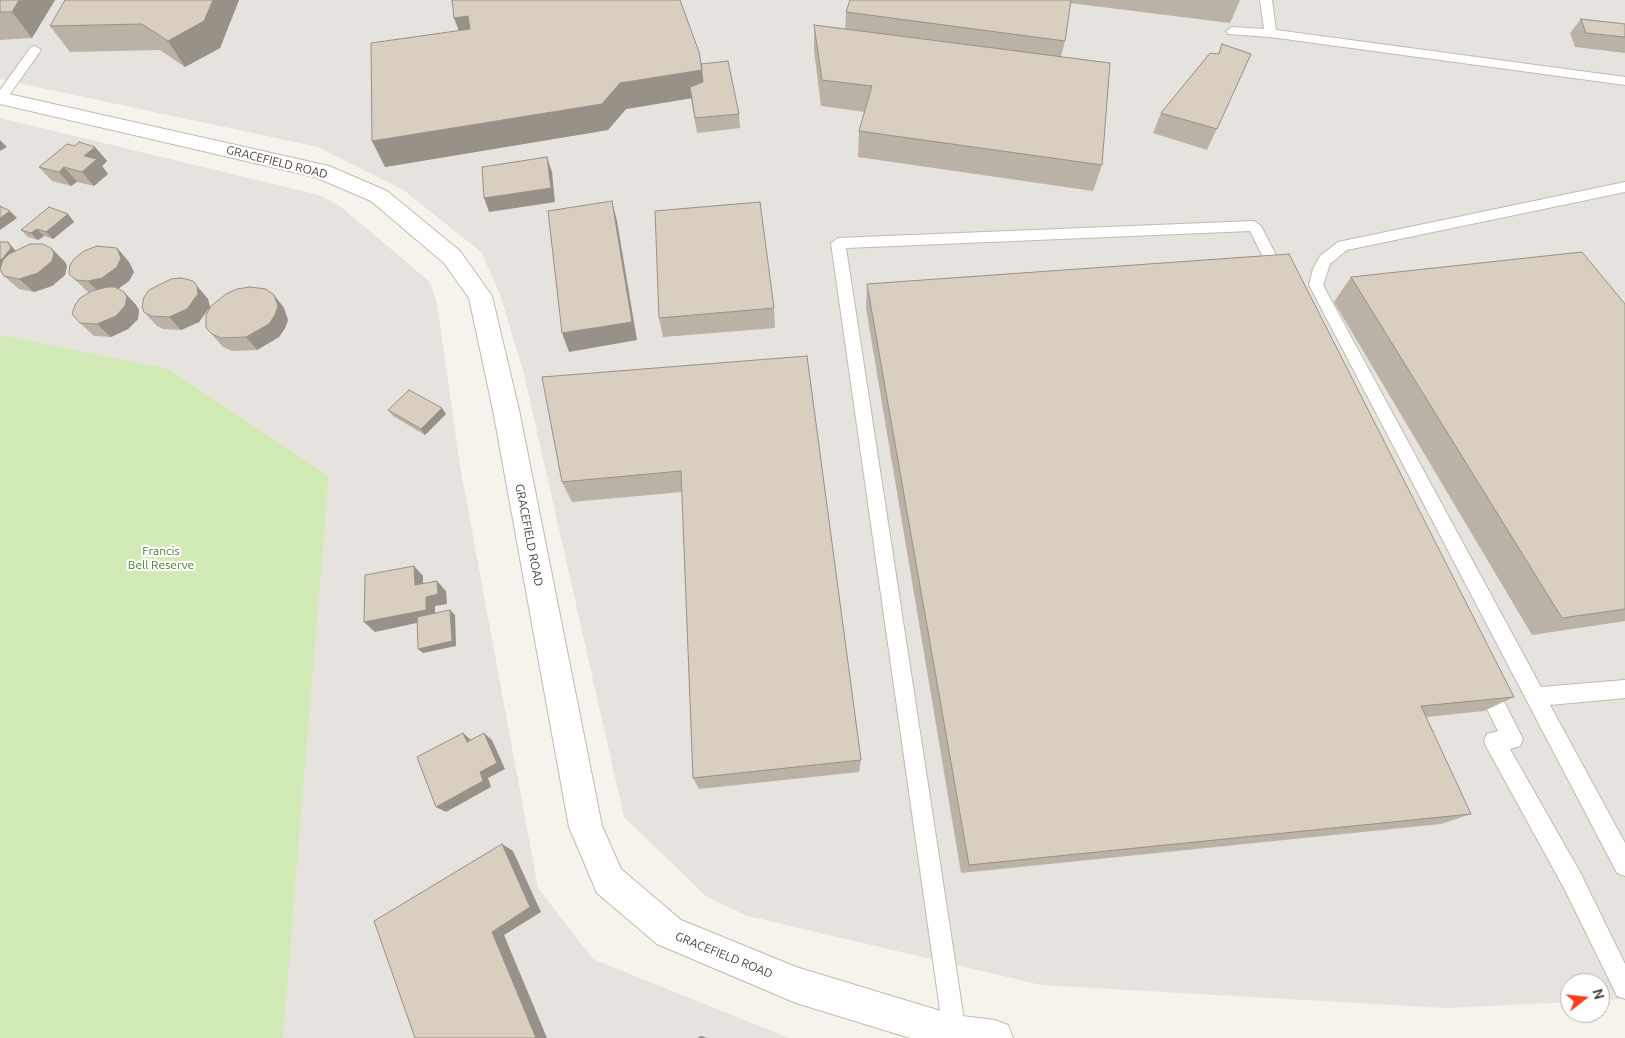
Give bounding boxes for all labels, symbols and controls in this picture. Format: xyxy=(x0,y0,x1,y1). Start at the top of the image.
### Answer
street label: GRACEFIELD ROAD xyxy=(225,142,329,182)
street label: GRACEFIELD ROAD xyxy=(512,483,546,587)
park label: Francis Bell Reserve xyxy=(128,544,194,572)
street label: GRACEFIELD ROAD xyxy=(673,929,775,981)
north arrow xyxy=(1560,973,1610,1023)
text: N xyxy=(1589,987,1608,1001)

